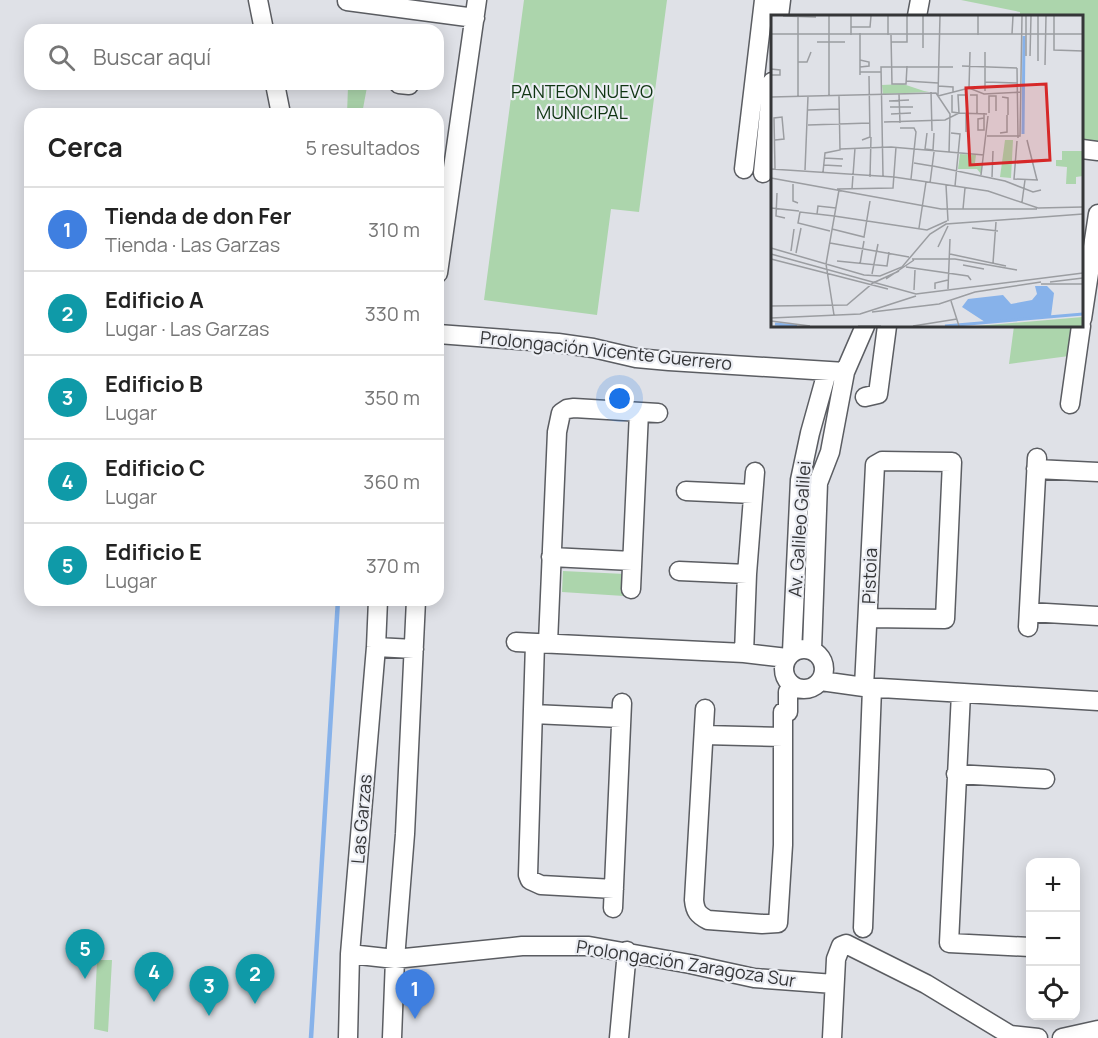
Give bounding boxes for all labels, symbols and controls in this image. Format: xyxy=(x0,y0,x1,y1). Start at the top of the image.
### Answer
inset map xyxy=(771,15,1083,327)
search box xyxy=(24,24,444,90)
icon: search xyxy=(45,41,78,74)
text: Buscar aquí xyxy=(93,42,211,72)
park label: PANTEON NUEVO MUNICIPAL xyxy=(511,79,653,124)
text: Cerca xyxy=(48,129,123,165)
text: 5 resultados xyxy=(306,134,420,161)
text: Tienda de don Fer xyxy=(105,201,291,231)
text: 1 xyxy=(63,216,72,243)
text: 310 m xyxy=(368,216,420,243)
text: Tienda · Las Garzas xyxy=(105,231,280,258)
text: Edificio A xyxy=(105,285,204,315)
text: 2 xyxy=(62,300,73,327)
text: 330 m xyxy=(365,300,420,327)
text: Lugar · Las Garzas xyxy=(105,315,270,342)
street label: Prolongación Vicente Guerrero xyxy=(479,325,733,375)
text: Edificio B xyxy=(105,369,203,399)
text: 3 xyxy=(62,384,73,411)
text: 350 m xyxy=(364,384,420,411)
your location xyxy=(605,384,634,413)
text: Lugar xyxy=(105,399,157,426)
text: Edificio C xyxy=(105,453,205,483)
street label: Av. Galileo Galilei xyxy=(782,460,816,598)
text: 4 xyxy=(61,468,74,495)
text: 360 m xyxy=(363,468,420,495)
text: Lugar xyxy=(105,483,157,510)
text: Edificio E xyxy=(105,537,202,567)
street label: Pistoia xyxy=(856,547,882,604)
text: 5 xyxy=(62,552,73,579)
text: 370 m xyxy=(366,552,420,579)
text: Lugar xyxy=(105,567,157,594)
street label: Las Garzas xyxy=(345,773,377,865)
map controls xyxy=(1026,858,1080,1020)
button: + xyxy=(1026,858,1080,912)
button: − xyxy=(1026,912,1080,966)
pin: 5 xyxy=(66,930,104,979)
street label: Prolongación Zaragoza Sur xyxy=(575,934,798,992)
pin: 4 xyxy=(134,952,174,1002)
pin: 2 xyxy=(236,954,274,1004)
pin: 3 xyxy=(190,966,228,1016)
button: locate xyxy=(1026,966,1080,1020)
pin: 1 xyxy=(396,970,434,1019)

